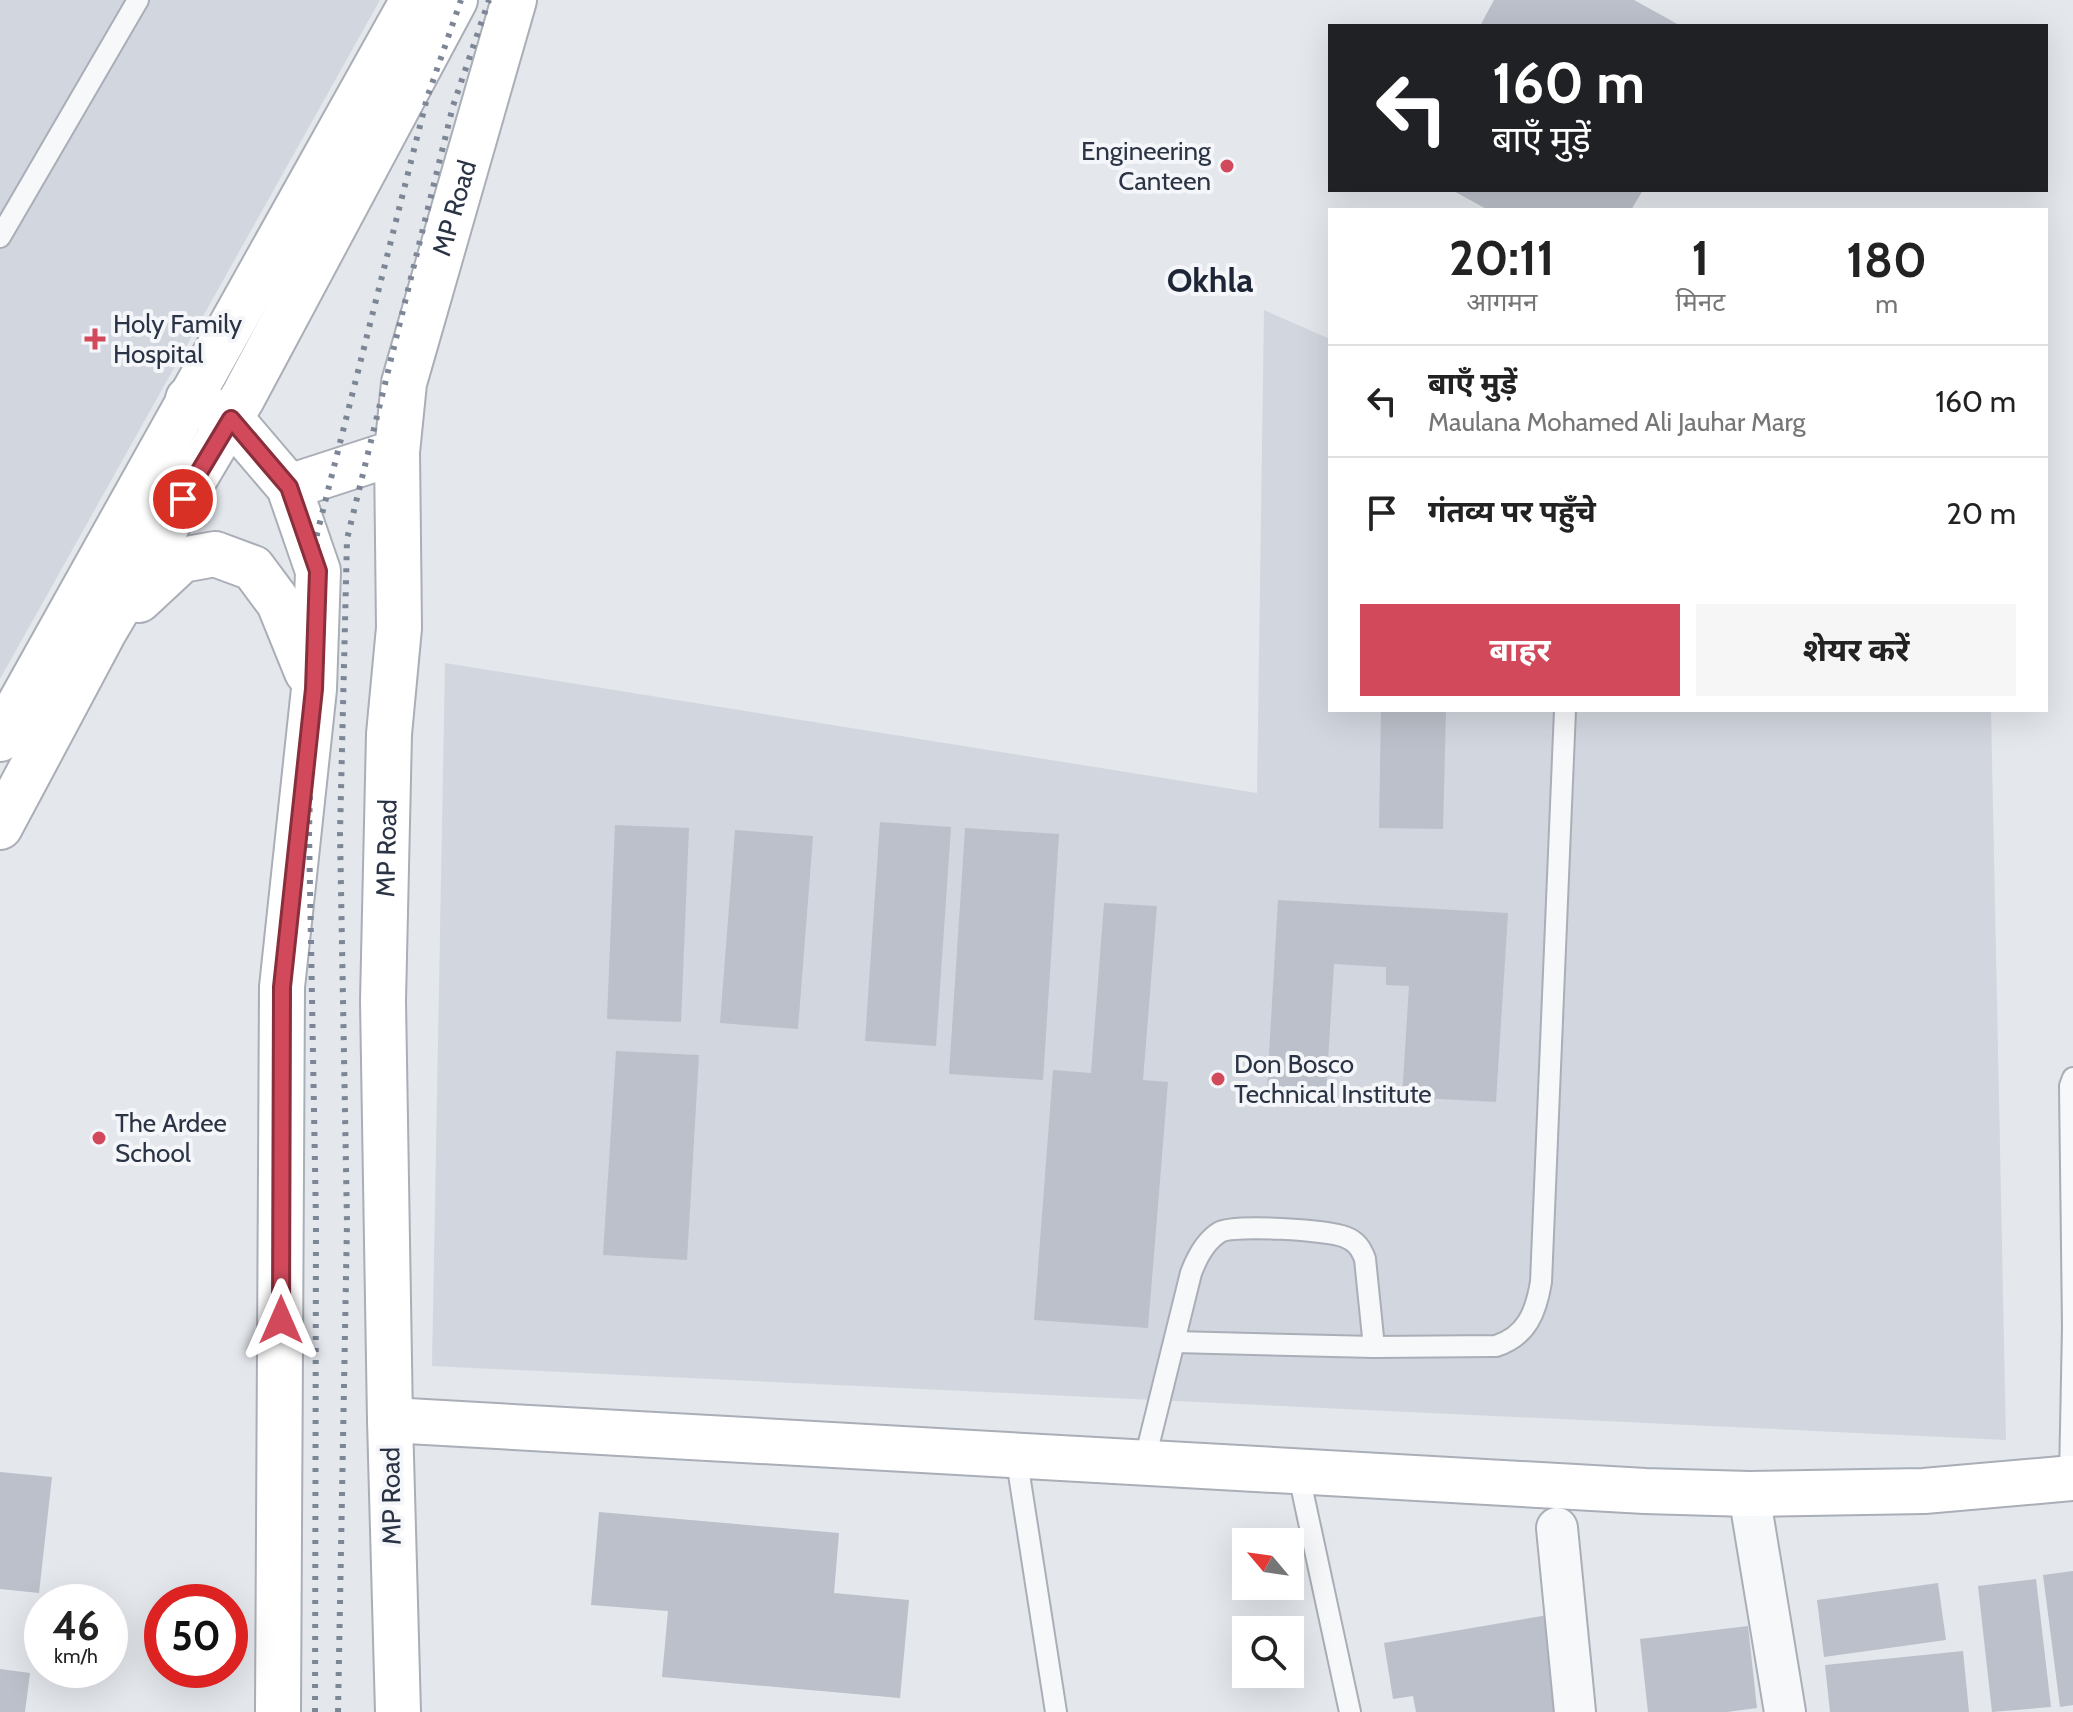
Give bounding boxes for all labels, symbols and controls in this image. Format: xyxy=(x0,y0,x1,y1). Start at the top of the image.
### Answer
text: 160 m xyxy=(1492,49,1645,117)
icon: left xyxy=(1360,56,1464,160)
text: बाएँ मुड़ें xyxy=(1492,117,1591,161)
place label: Engineering Canteen xyxy=(1081,135,1212,197)
street label: MP Road xyxy=(425,157,483,260)
marker: Engineering Canteen xyxy=(1218,157,1236,175)
text: 20:11 xyxy=(1449,229,1554,287)
text: 1 xyxy=(1692,229,1709,287)
text: 180 xyxy=(1846,231,1927,289)
district label: Okhla xyxy=(1167,259,1253,301)
text: आगमन xyxy=(1466,286,1537,318)
text: मिनट xyxy=(1675,286,1725,318)
text: m xyxy=(1875,288,1898,320)
place label: Holy Family Hospital xyxy=(113,308,242,370)
marker: Holy Family Hospital xyxy=(84,328,106,350)
text: बाएँ मुड़ें xyxy=(1428,365,1517,402)
icon: left xyxy=(1360,379,1404,423)
text: 160 m xyxy=(1935,383,2016,420)
text: Maulana Mohamed Ali Jauhar Marg xyxy=(1428,406,1806,438)
pin xyxy=(149,465,217,533)
icon: arrive xyxy=(161,477,205,521)
icon: arrive xyxy=(1360,491,1404,535)
text: गंतव्य पर पहुँचे xyxy=(1428,493,1596,530)
text: 20 m xyxy=(1946,495,2016,532)
button: बाहर xyxy=(1360,604,1680,696)
button: शेयर करें xyxy=(1696,604,2016,696)
street label: MP Road xyxy=(369,799,404,898)
place label: Don Bosco Technical Institute xyxy=(1234,1048,1432,1110)
marker: Don Bosco Technical Institute xyxy=(1209,1070,1227,1088)
place label: The Ardee School xyxy=(115,1107,227,1169)
marker: The Ardee School xyxy=(90,1129,108,1147)
position arrow xyxy=(239,1278,323,1362)
street label: MP Road xyxy=(374,1447,408,1545)
north arrow xyxy=(1232,1528,1304,1600)
map controls xyxy=(1232,1528,1304,1688)
speed limit sign: 50 xyxy=(144,1584,248,1688)
text: 46 xyxy=(52,1601,100,1650)
button: search xyxy=(1232,1616,1304,1688)
text: km/h xyxy=(54,1644,98,1668)

